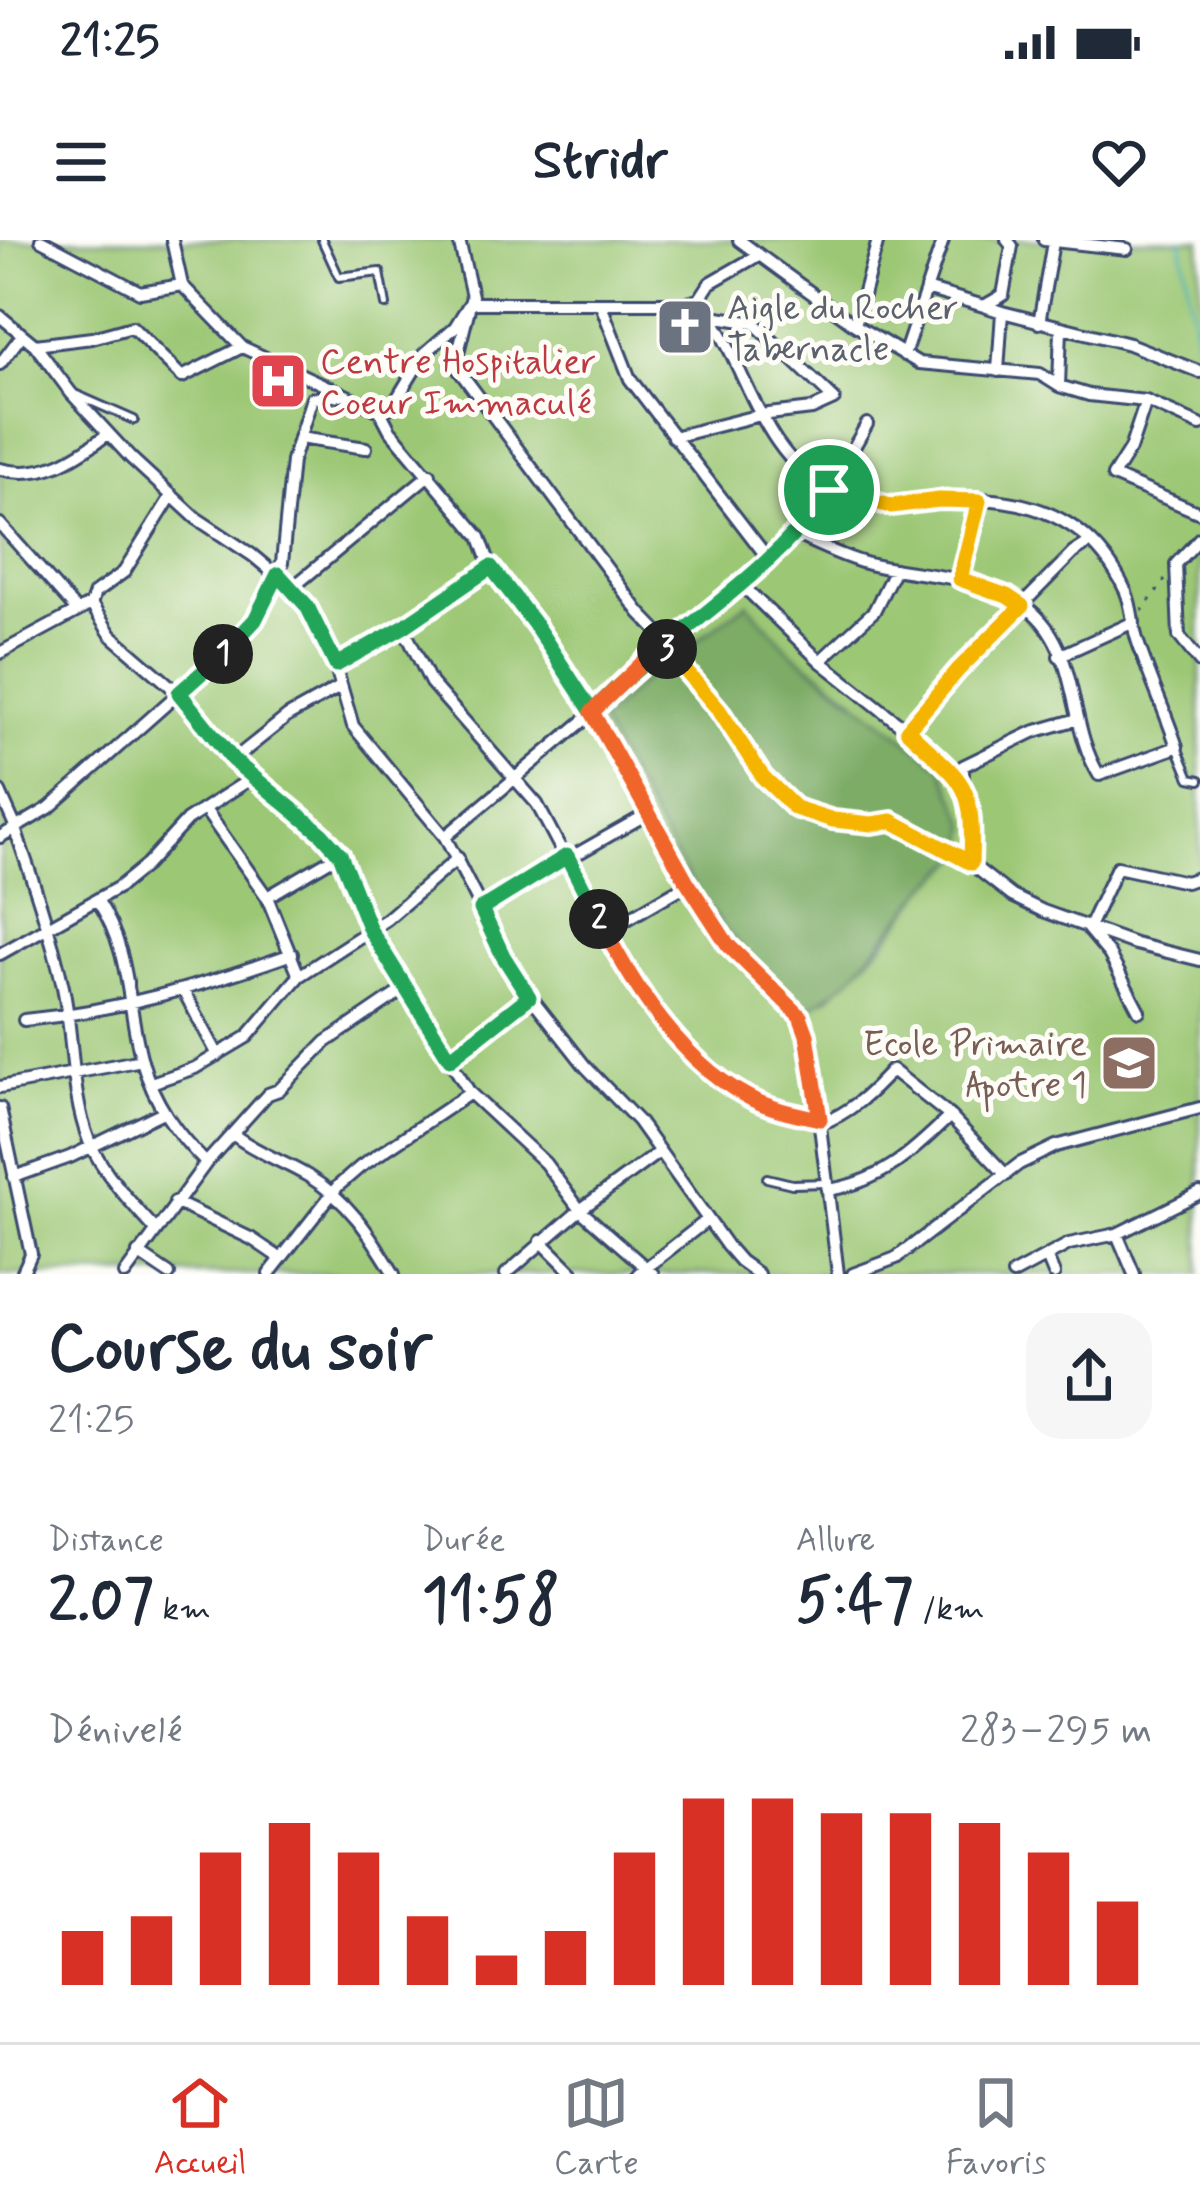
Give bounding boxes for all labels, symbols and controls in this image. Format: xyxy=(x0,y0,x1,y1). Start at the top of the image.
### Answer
text: 21:25 xyxy=(60,13,159,72)
text: Stridr xyxy=(533,127,667,198)
icon: menu xyxy=(48,129,114,195)
icon: heart xyxy=(1086,129,1152,195)
place label: Aigle du Rocher Tabernacle xyxy=(727,286,959,374)
church icon: Aigle du Rocher Tabernacle xyxy=(654,296,716,358)
place label: Centre Hospitalier Coeur Immaculé xyxy=(320,340,596,428)
hospital icon: Centre Hospitalier Coeur Immaculé xyxy=(247,350,309,412)
pin xyxy=(778,439,880,541)
icon: arrive xyxy=(796,457,862,523)
pin: 3 xyxy=(637,619,697,679)
pin: 1 xyxy=(193,624,253,684)
text: 3 xyxy=(660,627,674,671)
text: 1 xyxy=(216,632,230,676)
pin: 2 xyxy=(569,889,629,949)
text: 2 xyxy=(591,897,607,941)
place label: Ecole Primaire Apotre 1 xyxy=(863,1022,1087,1113)
school or university icon: Ecole Primaire Apotre 1 xyxy=(1098,1032,1160,1094)
text: Course du soir xyxy=(48,1308,432,1394)
button: share xyxy=(1026,1313,1152,1439)
text: 21:25 xyxy=(48,1396,134,1447)
text: Distance xyxy=(48,1519,164,1563)
text: Durée xyxy=(422,1519,505,1563)
text: Allure xyxy=(796,1519,875,1563)
text: 2.07 xyxy=(48,1563,154,1642)
text: 11:58 xyxy=(422,1563,560,1642)
text: 5:47 xyxy=(796,1563,913,1642)
text: km xyxy=(154,1588,211,1632)
text: /km xyxy=(913,1588,985,1632)
text: Dénivelé xyxy=(48,1706,182,1757)
text: 283–295 m xyxy=(960,1706,1152,1757)
tab: Accueil xyxy=(154,2070,246,2186)
tab: Carte xyxy=(554,2070,639,2186)
tab: Favoris xyxy=(946,2070,1046,2186)

